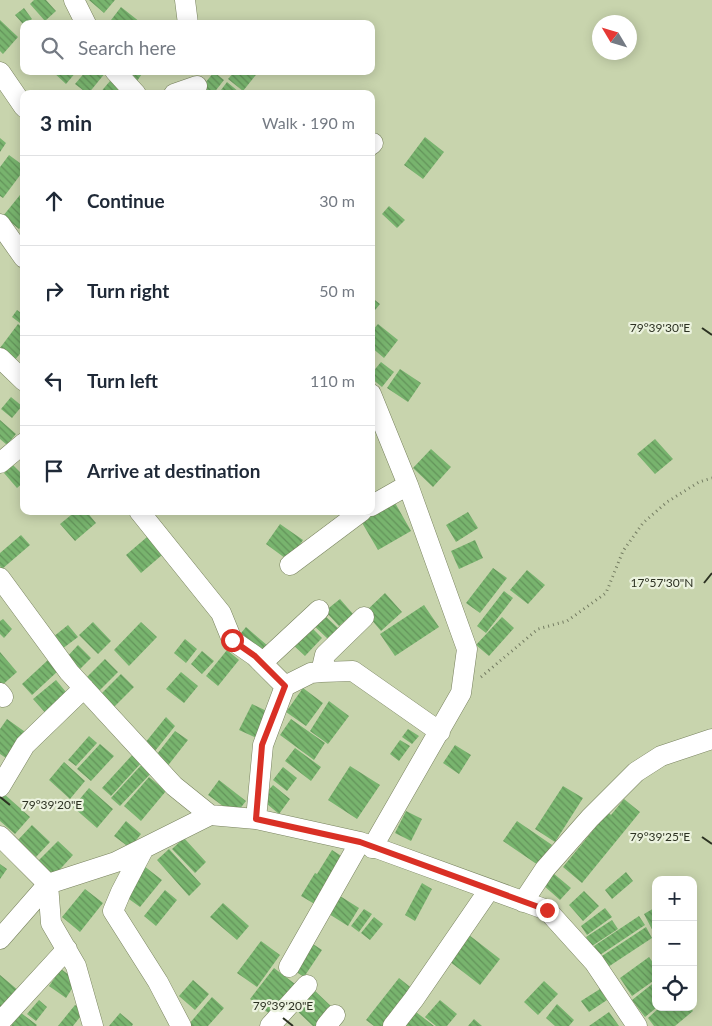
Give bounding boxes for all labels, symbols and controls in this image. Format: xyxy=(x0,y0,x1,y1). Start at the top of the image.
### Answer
north arrow xyxy=(592,15,637,60)
search box xyxy=(20,20,375,75)
icon: search xyxy=(38,34,66,62)
text: Search here xyxy=(78,36,176,59)
text: 3 min xyxy=(40,110,92,135)
text: Walk · 190 m xyxy=(262,113,355,132)
icon: ahead xyxy=(40,187,68,215)
text: Continue xyxy=(87,189,165,212)
text: 30 m xyxy=(319,191,355,210)
icon: right xyxy=(40,277,68,305)
text: Turn right xyxy=(87,279,169,302)
text: 50 m xyxy=(319,281,355,300)
text: 79°39'30"E xyxy=(630,320,690,335)
icon: left xyxy=(40,367,68,395)
text: Turn left xyxy=(87,369,158,392)
text: 110 m xyxy=(310,371,355,390)
icon: arrive xyxy=(40,457,68,485)
text: Arrive at destination xyxy=(87,459,260,482)
text: 17°57'30"N xyxy=(631,575,693,590)
route start xyxy=(221,629,244,652)
text: 79°39'20"E xyxy=(22,797,82,812)
text: 79°39'25"E xyxy=(630,829,690,844)
map controls xyxy=(652,876,697,1011)
button: + xyxy=(652,876,697,921)
route end xyxy=(536,899,559,922)
button: − xyxy=(652,921,697,966)
button: locate xyxy=(652,966,697,1011)
text: 79°39'20"E xyxy=(253,998,313,1013)

